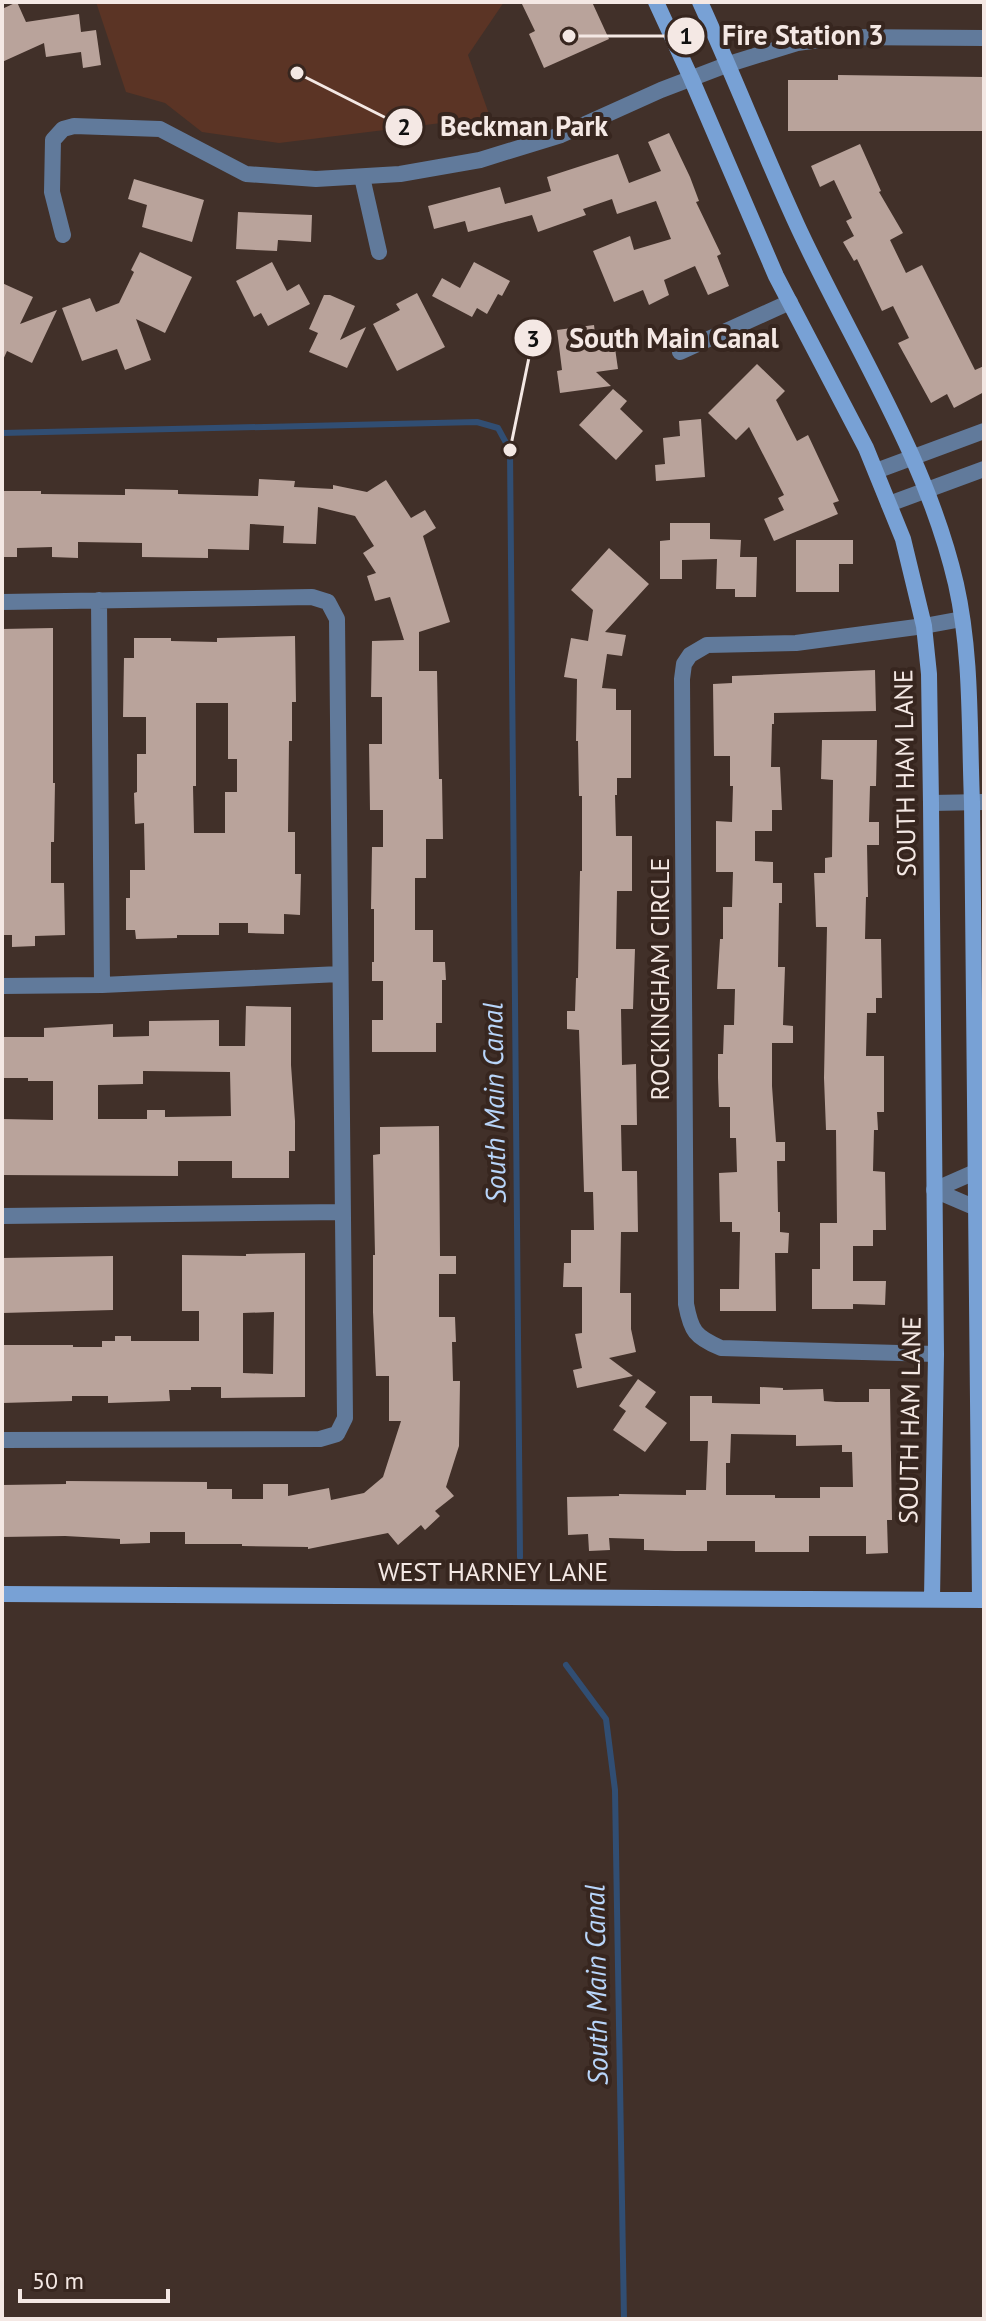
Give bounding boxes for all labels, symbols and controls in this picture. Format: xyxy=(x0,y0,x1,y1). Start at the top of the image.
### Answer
callout: Fire Station 3 xyxy=(666,10,900,62)
text: Fire Station 3 xyxy=(722,16,884,53)
text: 1 xyxy=(679,20,693,51)
callout: Beckman Park xyxy=(384,101,624,153)
text: Beckman Park xyxy=(440,107,608,144)
text: 2 xyxy=(397,111,411,142)
callout: South Main Canal xyxy=(513,312,795,364)
text: South Main Canal xyxy=(569,319,779,356)
text: 3 xyxy=(526,323,540,354)
street label: SOUTH HAM LANE xyxy=(886,669,923,877)
street label: ROCKINGHAM CIRCLE xyxy=(643,858,676,1100)
water label: South Main Canal xyxy=(473,1002,514,1204)
street label: SOUTH HAM LANE xyxy=(891,1316,928,1524)
street label: WEST HARNEY LANE xyxy=(378,1555,608,1588)
water label: South Main Canal xyxy=(575,1884,616,2086)
scale bar xyxy=(20,2253,168,2303)
text: 50 m xyxy=(32,2265,84,2296)

